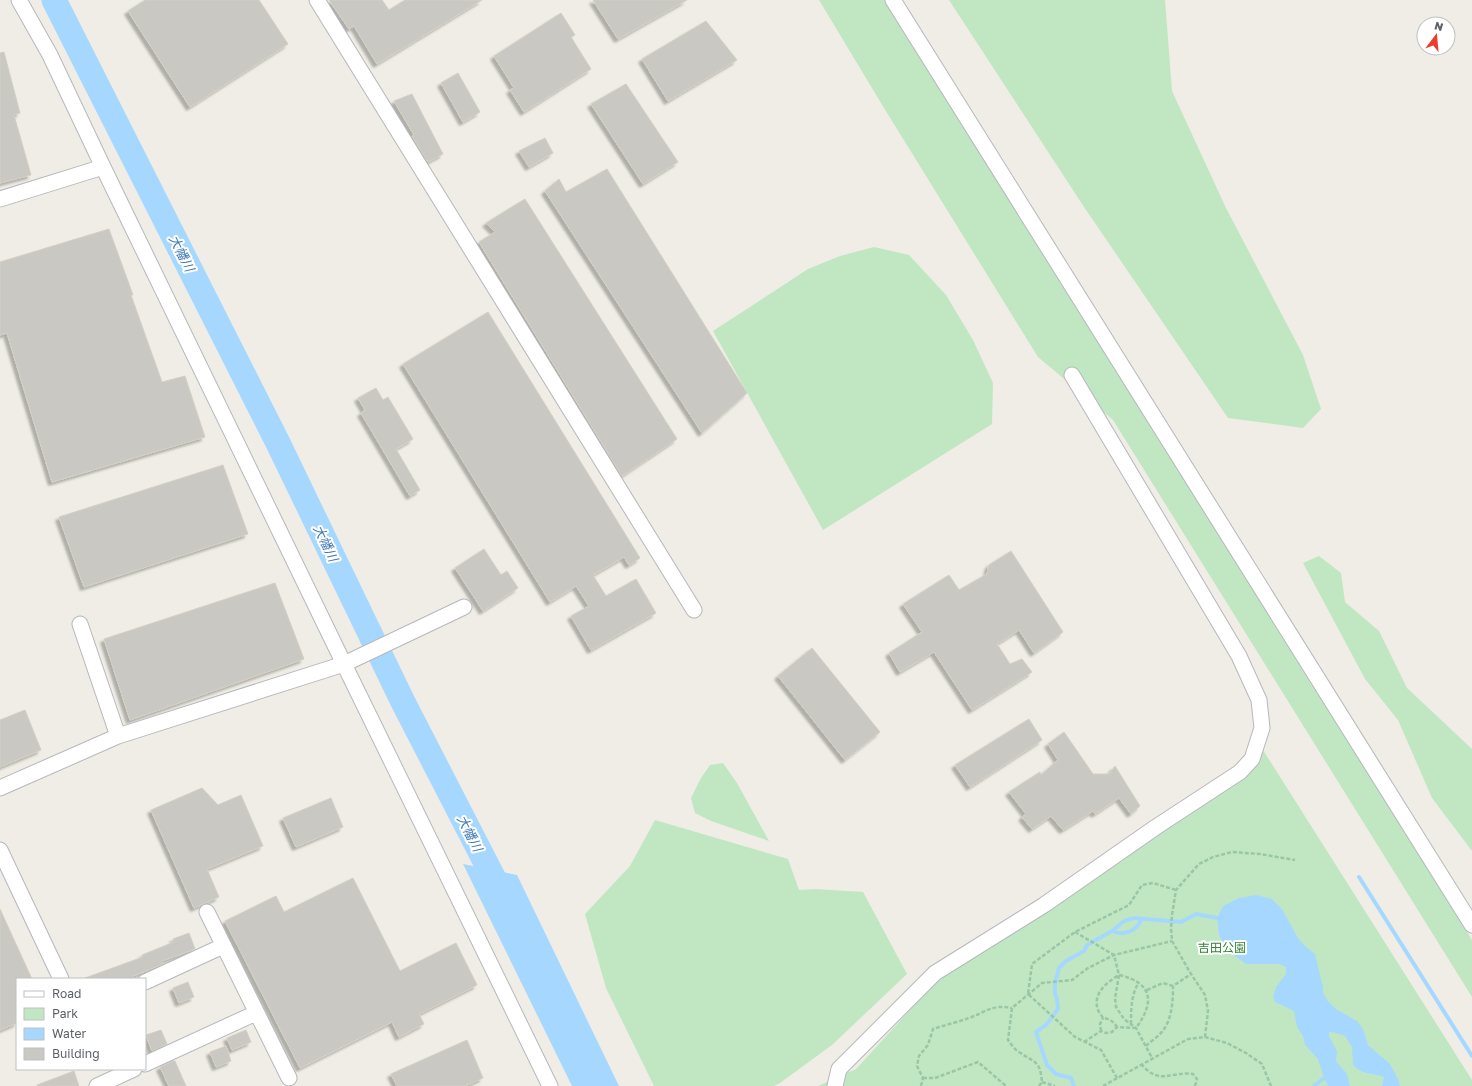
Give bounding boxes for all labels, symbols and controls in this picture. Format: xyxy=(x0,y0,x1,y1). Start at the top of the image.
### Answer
north arrow xyxy=(1416,16,1456,56)
text: N xyxy=(1433,19,1445,33)
water label: 大幡川 xyxy=(166,232,199,276)
water label: 大幡川 xyxy=(310,522,343,566)
water label: 大幡川 xyxy=(454,812,487,856)
park label: 吉田公園 xyxy=(1198,940,1246,955)
legend xyxy=(16,978,146,1070)
text: Road xyxy=(52,986,81,1001)
text: Park xyxy=(52,1006,78,1021)
text: Water xyxy=(52,1026,86,1041)
text: Building xyxy=(52,1046,100,1061)

